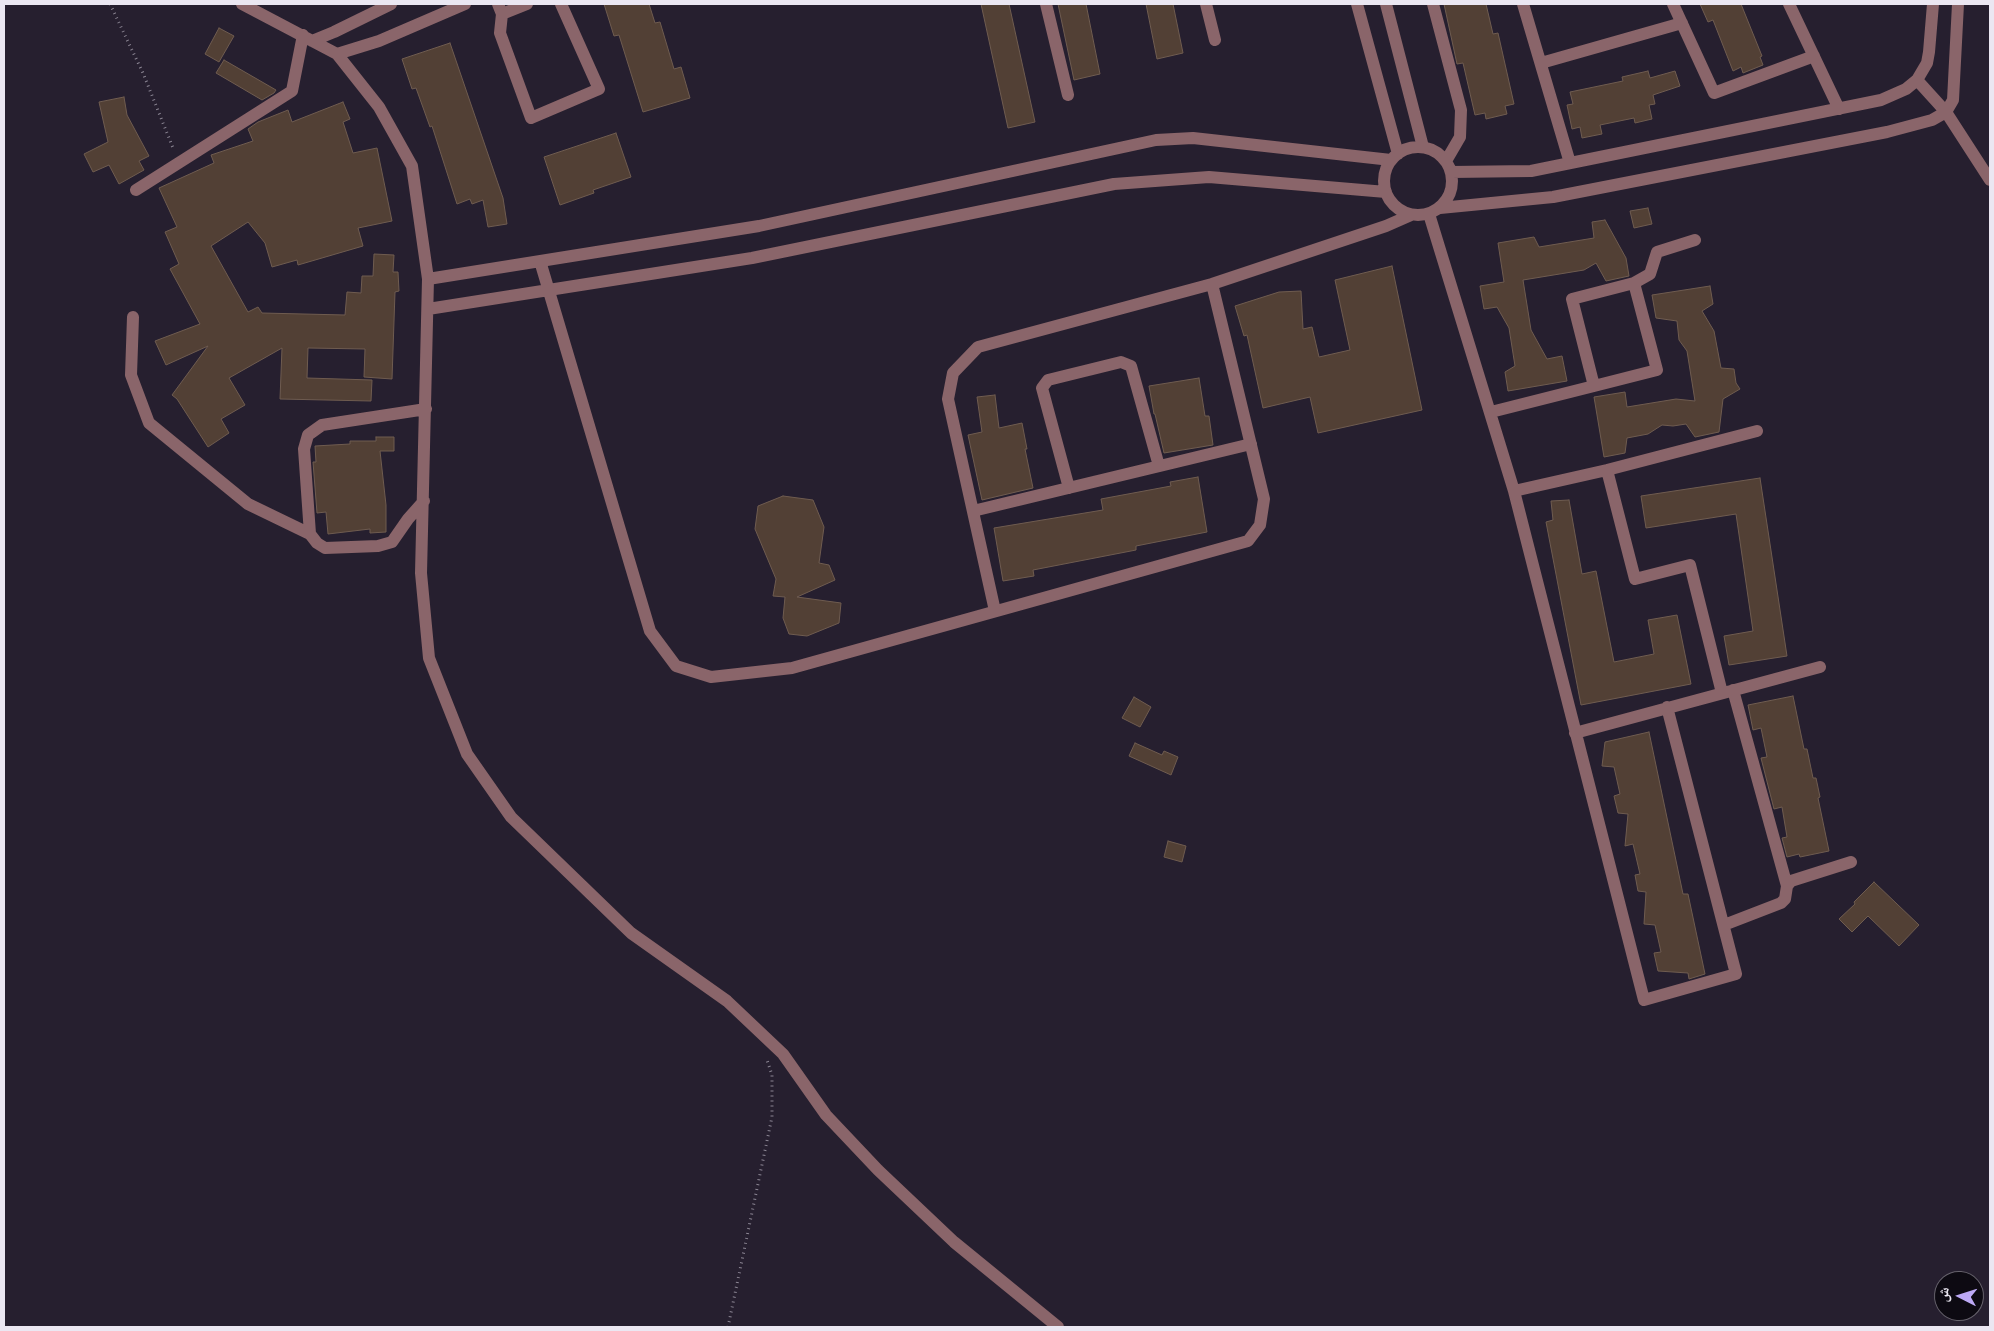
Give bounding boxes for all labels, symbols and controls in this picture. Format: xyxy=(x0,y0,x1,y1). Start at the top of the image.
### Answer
north arrow xyxy=(1934,1271,1984,1321)
text: ش xyxy=(1935,1287,1954,1303)

